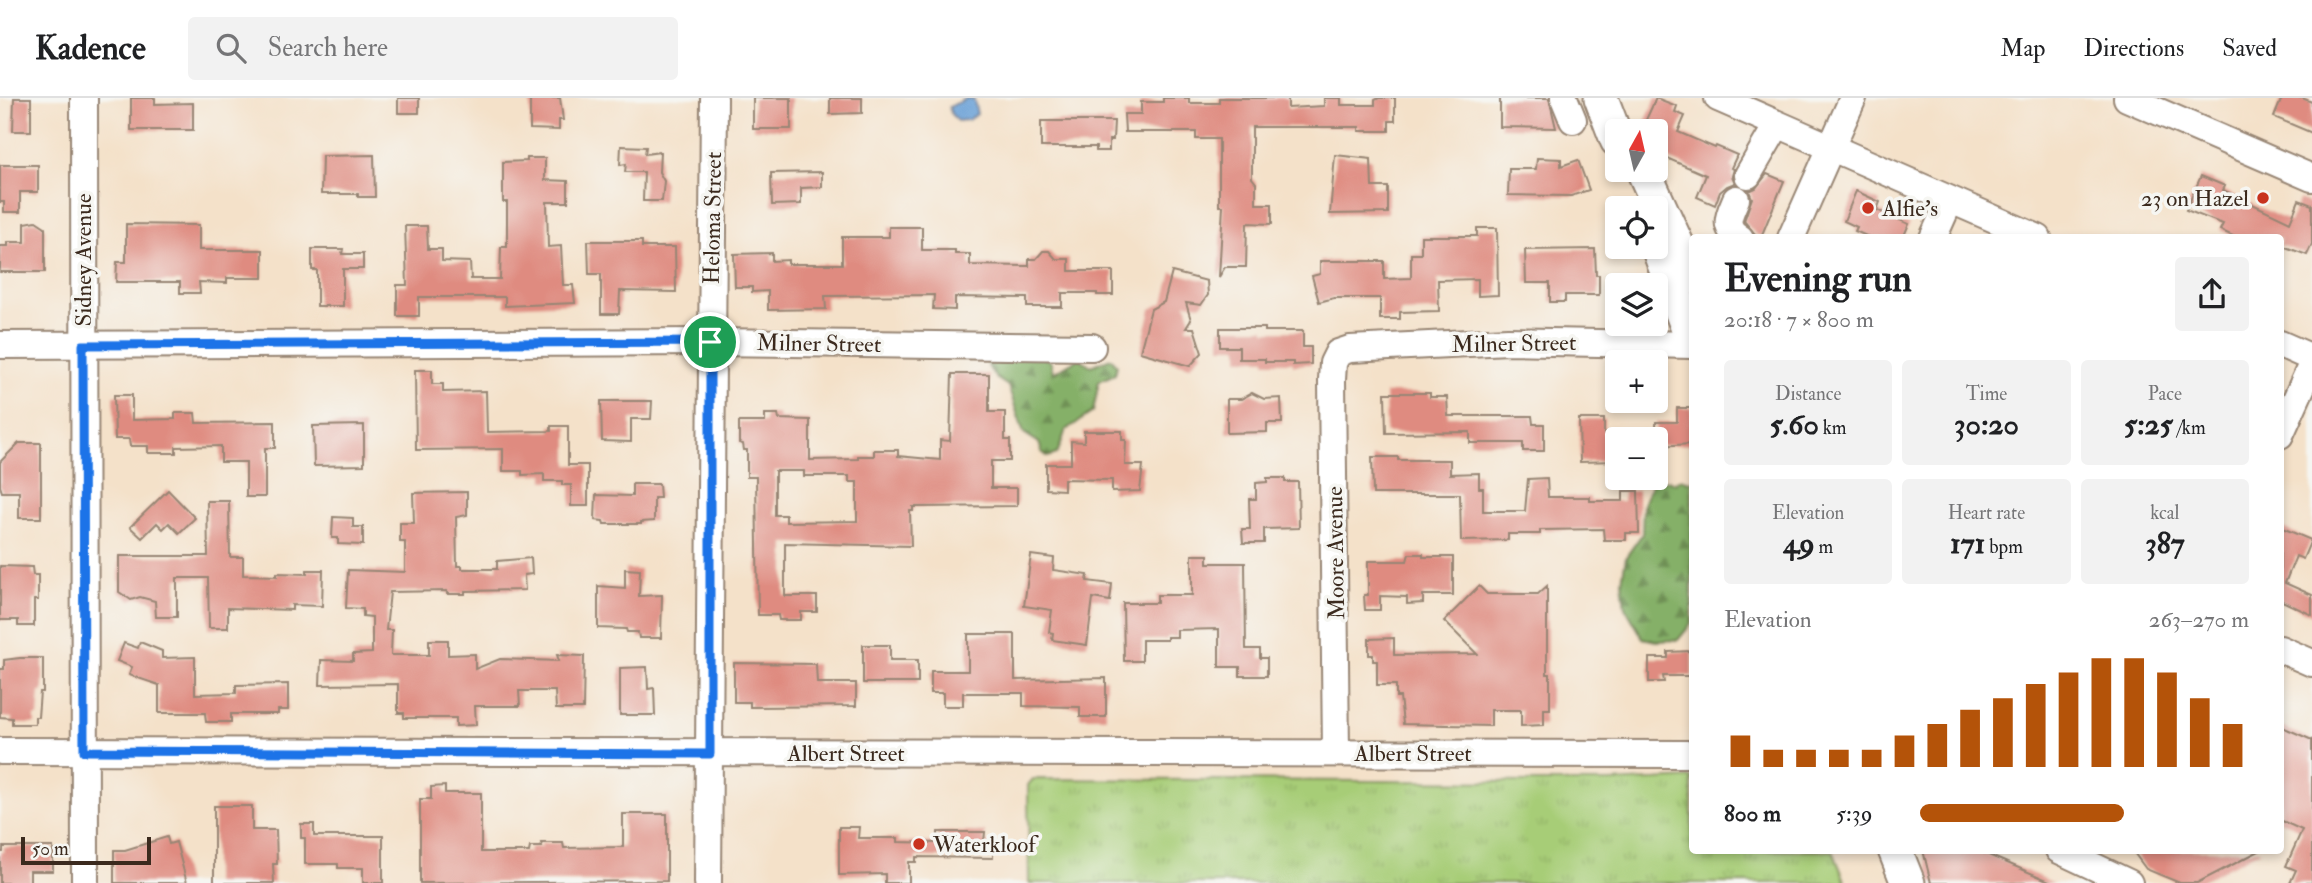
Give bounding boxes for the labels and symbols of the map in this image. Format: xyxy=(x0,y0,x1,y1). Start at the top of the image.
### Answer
north arrow xyxy=(1605,119,1668,182)
street label: Heloma Street xyxy=(697,151,728,285)
place label: 23 on Hazel xyxy=(2141,184,2249,213)
marker: 23 on Hazel xyxy=(2255,190,2271,206)
street label: Sidney Avenue xyxy=(69,193,98,327)
place label: Alfie's xyxy=(1881,194,1938,223)
marker: Alfie's xyxy=(1860,200,1876,216)
pin xyxy=(680,312,740,372)
street label: Milner Street xyxy=(756,328,882,359)
street label: Milner Street xyxy=(1451,328,1577,359)
street label: Moore Avenue xyxy=(1320,486,1351,620)
street label: Albert Street xyxy=(786,739,905,768)
street label: Albert Street xyxy=(1353,739,1472,768)
place label: Waterkloof xyxy=(932,830,1039,859)
scale bar xyxy=(21,834,150,866)
marker: Waterkloof xyxy=(911,836,927,852)

